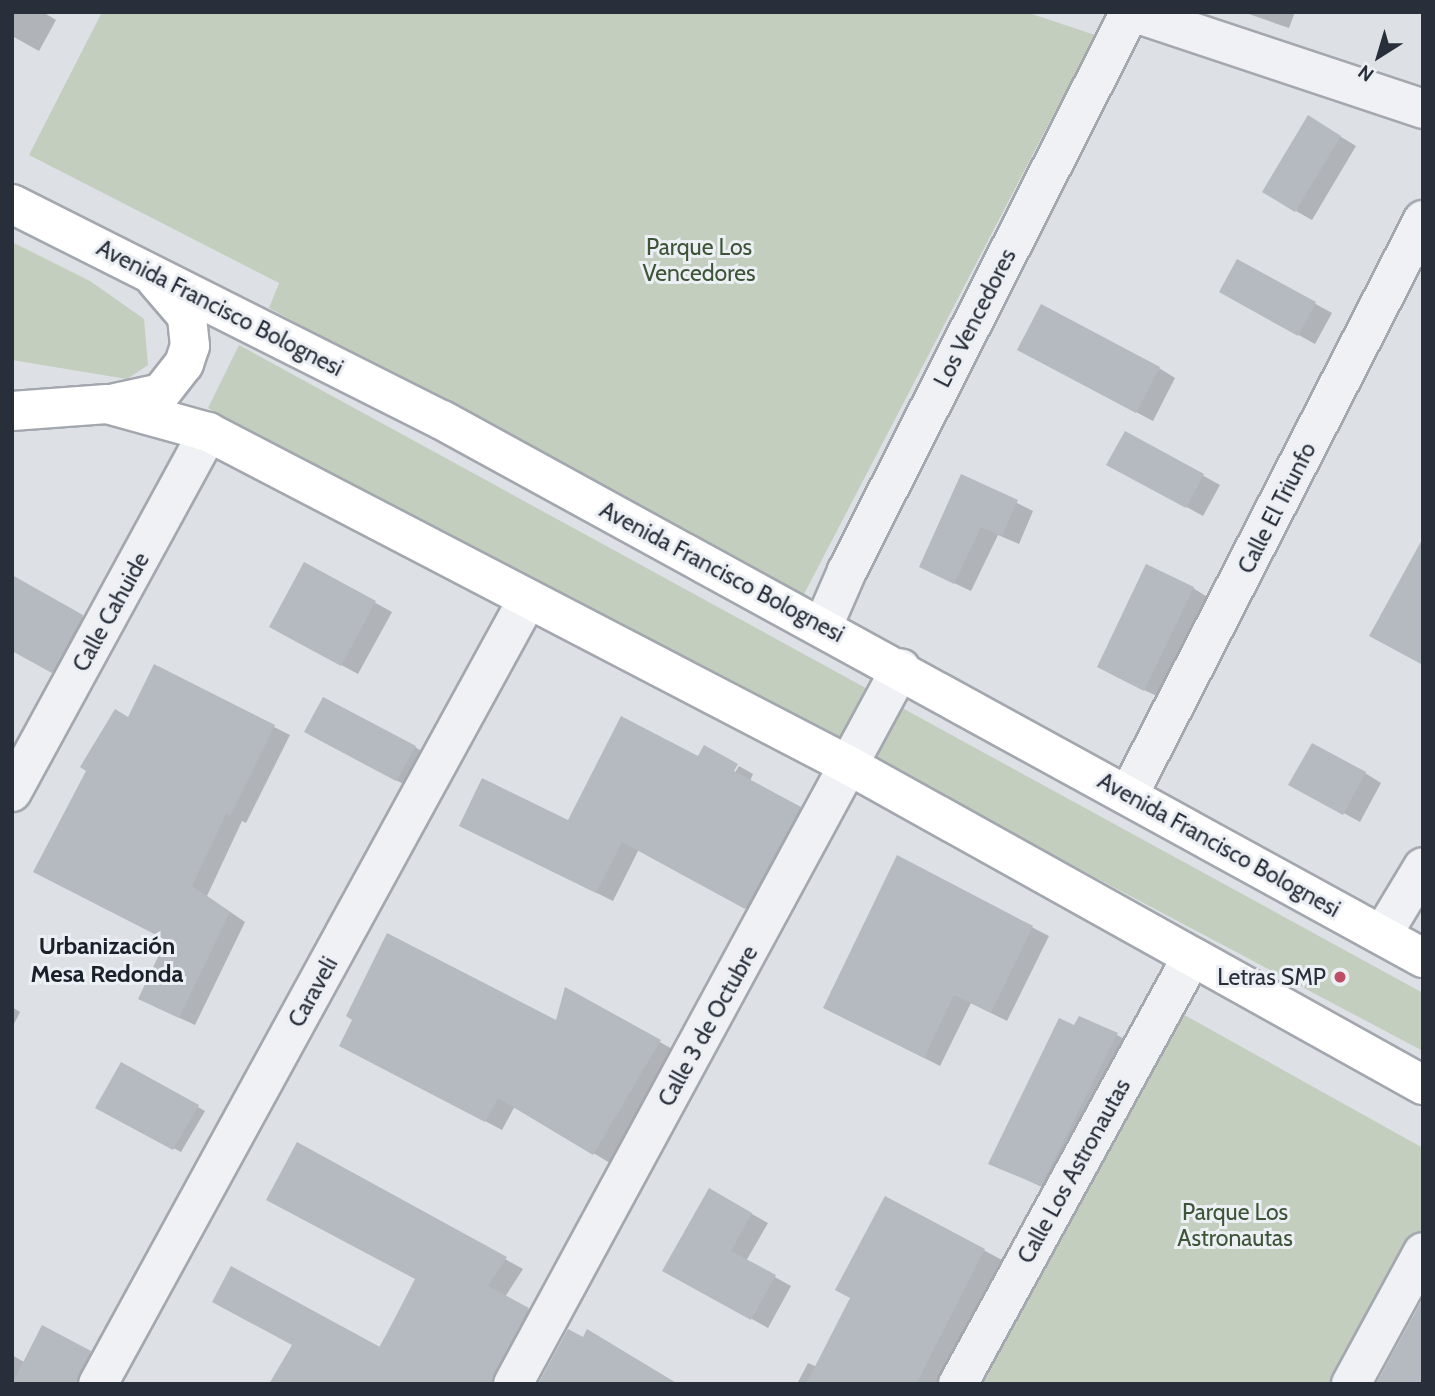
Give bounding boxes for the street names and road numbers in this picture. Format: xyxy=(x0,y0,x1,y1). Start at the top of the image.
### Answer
street label: Avenida Francisco Bolognesi xyxy=(92,234,348,382)
street label: Los Vencedores xyxy=(928,244,1022,392)
street label: Calle El Triunfo xyxy=(1232,438,1322,578)
street label: Avenida Francisco Bolognesi xyxy=(595,496,849,648)
street label: Calle Cahuide xyxy=(67,548,155,676)
street label: Avenida Francisco Bolognesi xyxy=(1093,767,1345,923)
street label: Calle 3 de Octubre xyxy=(652,941,764,1111)
street label: Caraveli xyxy=(282,952,344,1032)
street label: Calle Los Astronautas xyxy=(1012,1074,1136,1268)

